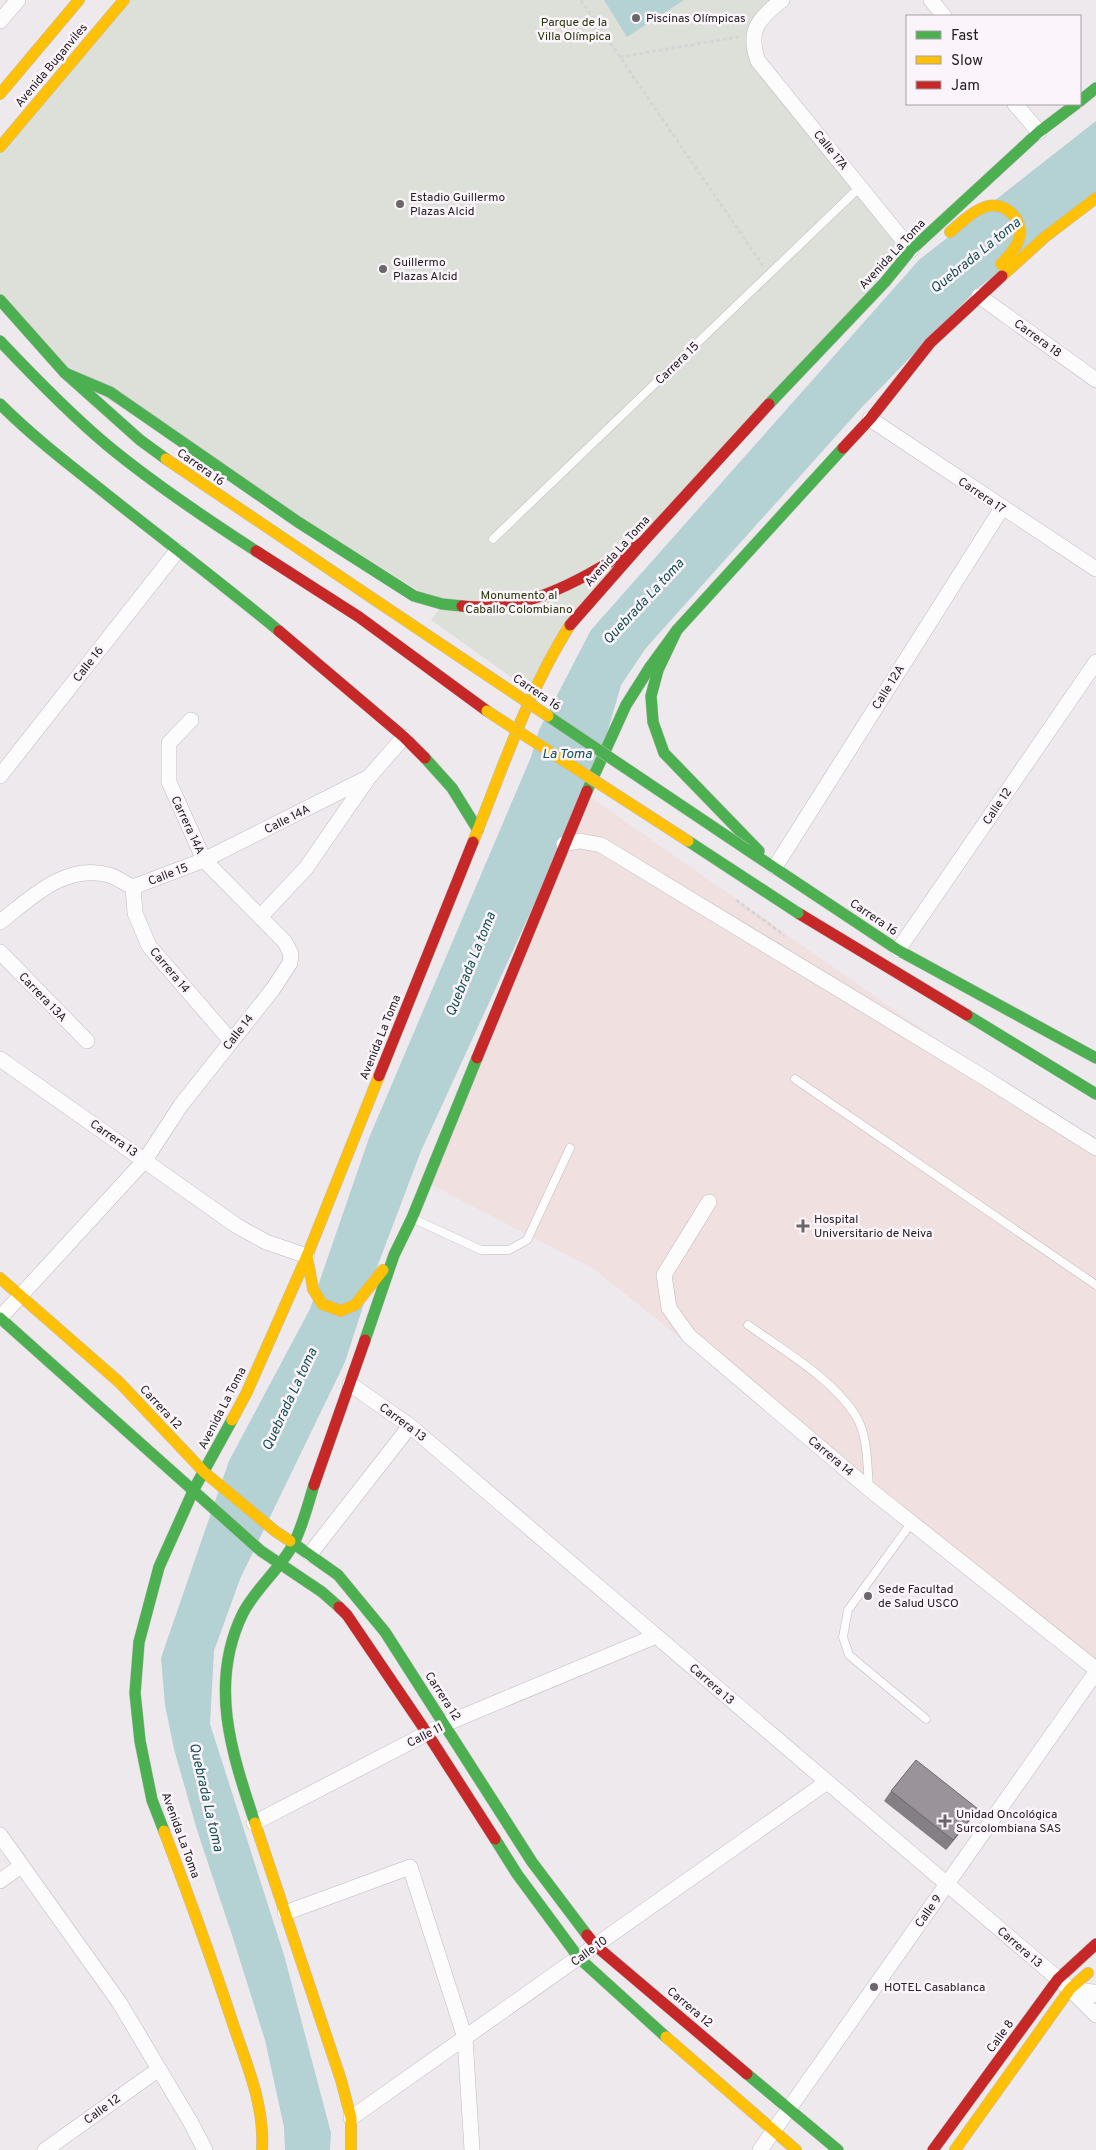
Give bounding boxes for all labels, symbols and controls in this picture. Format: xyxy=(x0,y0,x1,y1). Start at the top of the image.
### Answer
place label: Piscinas Olímpicas xyxy=(646,11,746,27)
marker: Piscinas Olímpicas xyxy=(630,12,642,24)
park label: Parque de la Villa Olímpica xyxy=(537,15,611,45)
legend xyxy=(906,15,1081,105)
street label: Avenida Buganviles xyxy=(12,20,92,111)
text: Fast xyxy=(951,27,979,46)
text: Slow xyxy=(951,52,983,71)
text: Jam xyxy=(951,77,980,96)
street label: Calle 17A xyxy=(809,127,851,174)
place label: Estadio Guillermo Plazas Alcid xyxy=(410,190,506,220)
marker: Estadio Guillermo Plazas Alcid xyxy=(394,198,406,210)
water label: Quebrada La toma xyxy=(927,214,1025,298)
street label: Avenida La Toma xyxy=(856,216,929,293)
place label: Guillermo Plazas Alcid xyxy=(393,255,457,285)
marker: Guillermo Plazas Alcid xyxy=(377,263,389,275)
street label: Carrera 18 xyxy=(1010,316,1064,361)
street label: Carrera 15 xyxy=(652,339,703,389)
street label: Carrera 16 xyxy=(173,445,228,490)
street label: Carrera 17 xyxy=(955,474,1008,518)
street label: Avenida La Toma xyxy=(582,513,654,591)
water label: Quebrada La toma xyxy=(600,555,689,648)
park label: Monumento al Caballo Colombiano xyxy=(465,588,573,618)
street label: Calle 16 xyxy=(70,643,108,686)
street label: Calle 12A xyxy=(869,662,909,713)
street label: Carrera 16 xyxy=(509,671,564,715)
water label: La Toma xyxy=(542,746,593,763)
street label: Calle 12 xyxy=(980,785,1016,828)
street label: Carrera 14A xyxy=(167,794,208,857)
street label: Calle 14A xyxy=(262,802,313,838)
street label: Calle 15 xyxy=(146,860,191,890)
street label: Carrera 16 xyxy=(846,896,901,940)
water label: Quebrada La toma xyxy=(443,909,500,1019)
street label: Carrera 14 xyxy=(145,944,193,997)
street label: Carrera 13A xyxy=(15,969,70,1026)
street label: Avenida La Toma xyxy=(357,992,405,1082)
street label: Calle 14 xyxy=(220,1011,258,1054)
street label: Carrera 13 xyxy=(86,1116,141,1161)
place label: Hospital Universitario de Neiva xyxy=(814,1212,932,1242)
marker: Hospital Universitario de Neiva xyxy=(796,1219,810,1233)
water label: Quebrada La toma xyxy=(259,1345,322,1454)
street label: Avenida La Toma xyxy=(195,1365,251,1452)
street label: Carrera 12 xyxy=(136,1382,185,1433)
street label: Carrera 13 xyxy=(376,1400,429,1446)
street label: Carrera 14 xyxy=(804,1433,857,1481)
place label: Sede Facultad de Salud USCO xyxy=(878,1582,959,1612)
marker: Sede Facultad de Salud USCO xyxy=(862,1590,874,1602)
street label: Carrera 13 xyxy=(685,1661,737,1709)
street label: Carrera 12 xyxy=(420,1669,464,1724)
street label: Calle 11 xyxy=(405,1720,446,1752)
water label: Quebrada La toma xyxy=(185,1741,226,1854)
street label: Avenida La Toma xyxy=(157,1790,203,1881)
place label: Unidad Oncológica Surcolombiana SAS xyxy=(956,1807,1061,1837)
marker: Unidad Oncológica Surcolombiana SAS xyxy=(938,1814,952,1828)
street label: Calle 9 xyxy=(912,1892,946,1931)
street label: Carrera 13 xyxy=(993,1924,1045,1972)
street label: Calle 10 xyxy=(568,1933,611,1971)
place label: HOTEL Casablanca xyxy=(884,1980,985,1996)
marker: HOTEL Casablanca xyxy=(868,1981,880,1993)
street label: Carrera 12 xyxy=(663,1984,716,2032)
street label: Calle 8 xyxy=(983,2017,1018,2056)
street label: Calle 12 xyxy=(81,2091,124,2128)

